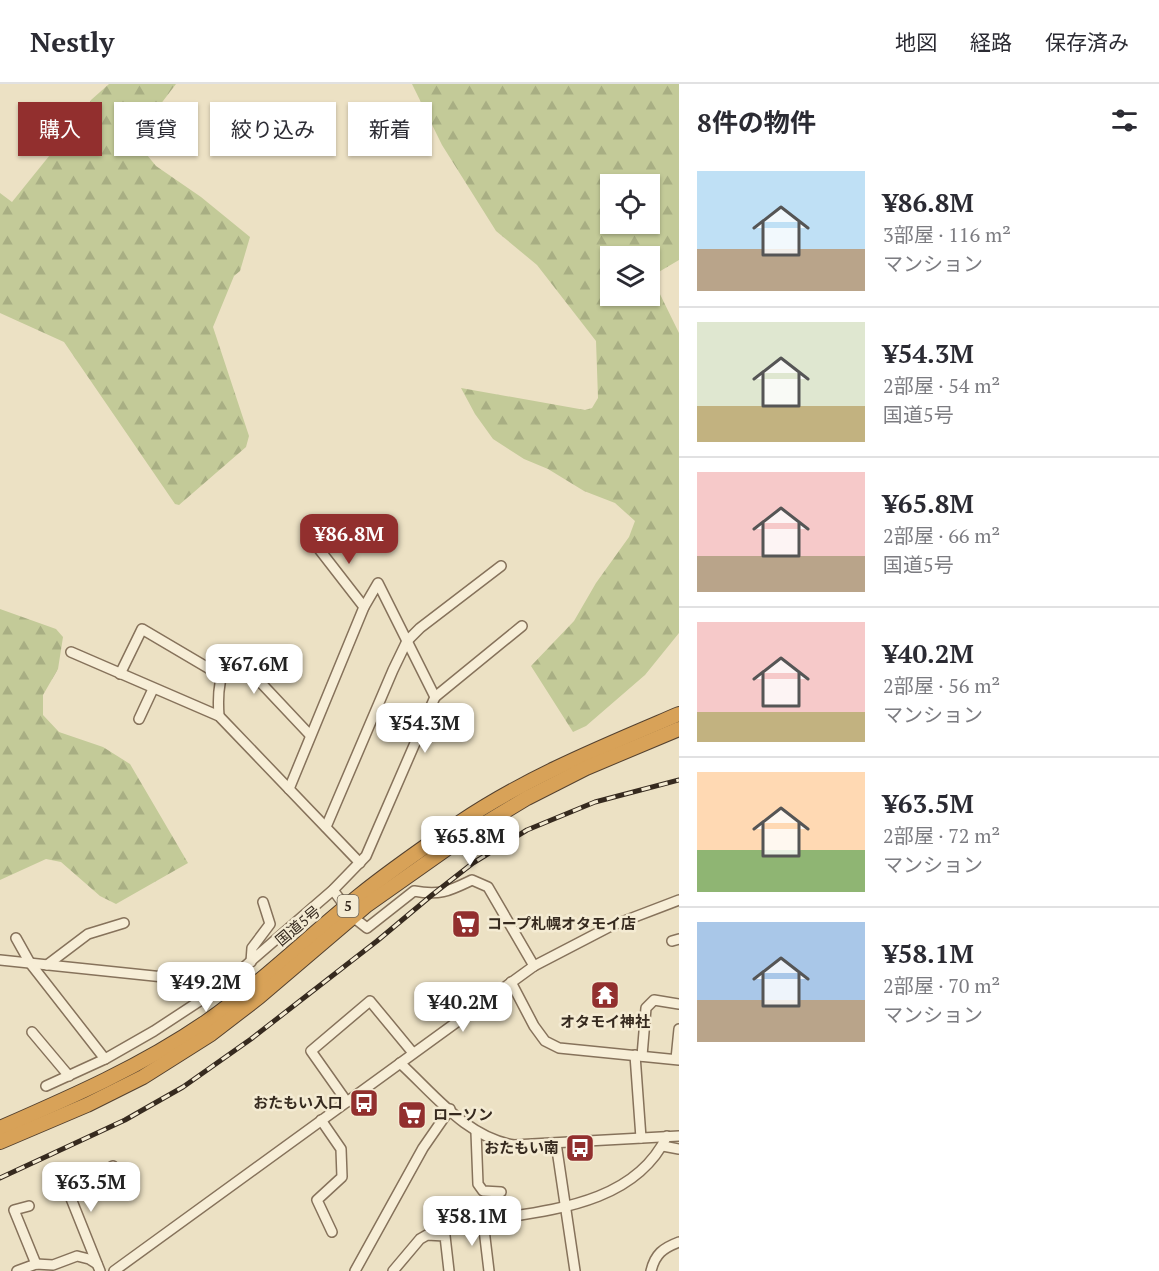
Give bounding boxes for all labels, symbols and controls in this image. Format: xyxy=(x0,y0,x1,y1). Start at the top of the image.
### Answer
text: Nestly xyxy=(30,23,114,60)
text: 地図 xyxy=(895,28,937,56)
text: 経路 xyxy=(970,28,1012,56)
text: 保存済み xyxy=(1045,28,1129,56)
chip: 購入 xyxy=(18,102,102,156)
chip: 賃貸 xyxy=(114,102,198,156)
chip: 絞り込み xyxy=(210,102,336,156)
chip: 新着 xyxy=(348,102,432,156)
icon: filters xyxy=(1108,104,1141,137)
text: 8件の物件 xyxy=(697,105,816,139)
map controls xyxy=(600,174,660,306)
button: locate xyxy=(600,174,660,234)
text: ¥86.8M xyxy=(883,185,974,219)
icon: home xyxy=(745,195,817,267)
text: 3部屋 · 116 m² xyxy=(883,221,1011,248)
button: layers xyxy=(600,246,660,306)
text: マンション xyxy=(883,250,983,277)
text: ¥54.3M xyxy=(883,336,974,370)
icon: home xyxy=(745,346,817,418)
text: 2部屋 · 54 m² xyxy=(883,372,1000,399)
text: 国道5号 xyxy=(883,401,954,428)
text: ¥65.8M xyxy=(883,486,974,520)
icon: home xyxy=(745,496,817,568)
pin: ¥86.8M xyxy=(300,514,398,565)
text: ¥86.8M xyxy=(314,520,384,547)
text: 2部屋 · 66 m² xyxy=(883,522,1000,549)
text: 国道5号 xyxy=(883,551,954,578)
text: ¥40.2M xyxy=(883,636,974,670)
pin: ¥67.6M xyxy=(205,644,303,695)
icon: home xyxy=(745,646,817,718)
text: ¥67.6M xyxy=(220,650,288,677)
text: 2部屋 · 56 m² xyxy=(883,672,1000,699)
text: マンション xyxy=(883,701,983,728)
pin: ¥54.3M xyxy=(376,703,474,754)
text: ¥54.3M xyxy=(390,709,460,736)
text: ¥63.5M xyxy=(883,786,974,820)
icon: home xyxy=(745,796,817,868)
pin: ¥65.8M xyxy=(421,816,519,867)
text: ¥65.8M xyxy=(435,822,505,849)
text: 2部屋 · 72 m² xyxy=(883,822,1000,849)
text: マンション xyxy=(883,851,983,878)
road number: 5 xyxy=(338,895,358,917)
street label: 国道5号 xyxy=(271,901,324,950)
supermarket icon: コープ札幌オタモイ店 xyxy=(450,908,482,940)
place label: コープ札幌オタモイ店 xyxy=(487,913,636,933)
text: ¥58.1M xyxy=(883,936,974,970)
icon: home xyxy=(745,946,817,1018)
pin: ¥49.2M xyxy=(157,962,255,1013)
text: ¥49.2M xyxy=(171,968,241,995)
text: 2部屋 · 70 m² xyxy=(883,972,1000,999)
temple icon: オタモイ神社 xyxy=(589,979,621,1011)
pin: ¥40.2M xyxy=(414,982,512,1033)
text: ¥40.2M xyxy=(428,988,498,1015)
text: マンション xyxy=(883,1001,983,1028)
place label: オタモイ神社 xyxy=(560,1011,650,1031)
bus stop icon: おたもい入口 xyxy=(348,1087,380,1119)
place label: おたもい入口 xyxy=(253,1092,343,1112)
supermarket icon: ローソン xyxy=(396,1099,428,1131)
place label: ローソン xyxy=(433,1104,493,1124)
bus stop icon: おたもい南 xyxy=(564,1132,596,1164)
place label: おたもい南 xyxy=(484,1137,559,1157)
pin: ¥63.5M xyxy=(42,1162,140,1213)
text: ¥63.5M xyxy=(56,1168,126,1195)
pin: ¥58.1M xyxy=(423,1196,521,1247)
text: ¥58.1M xyxy=(437,1202,507,1229)

